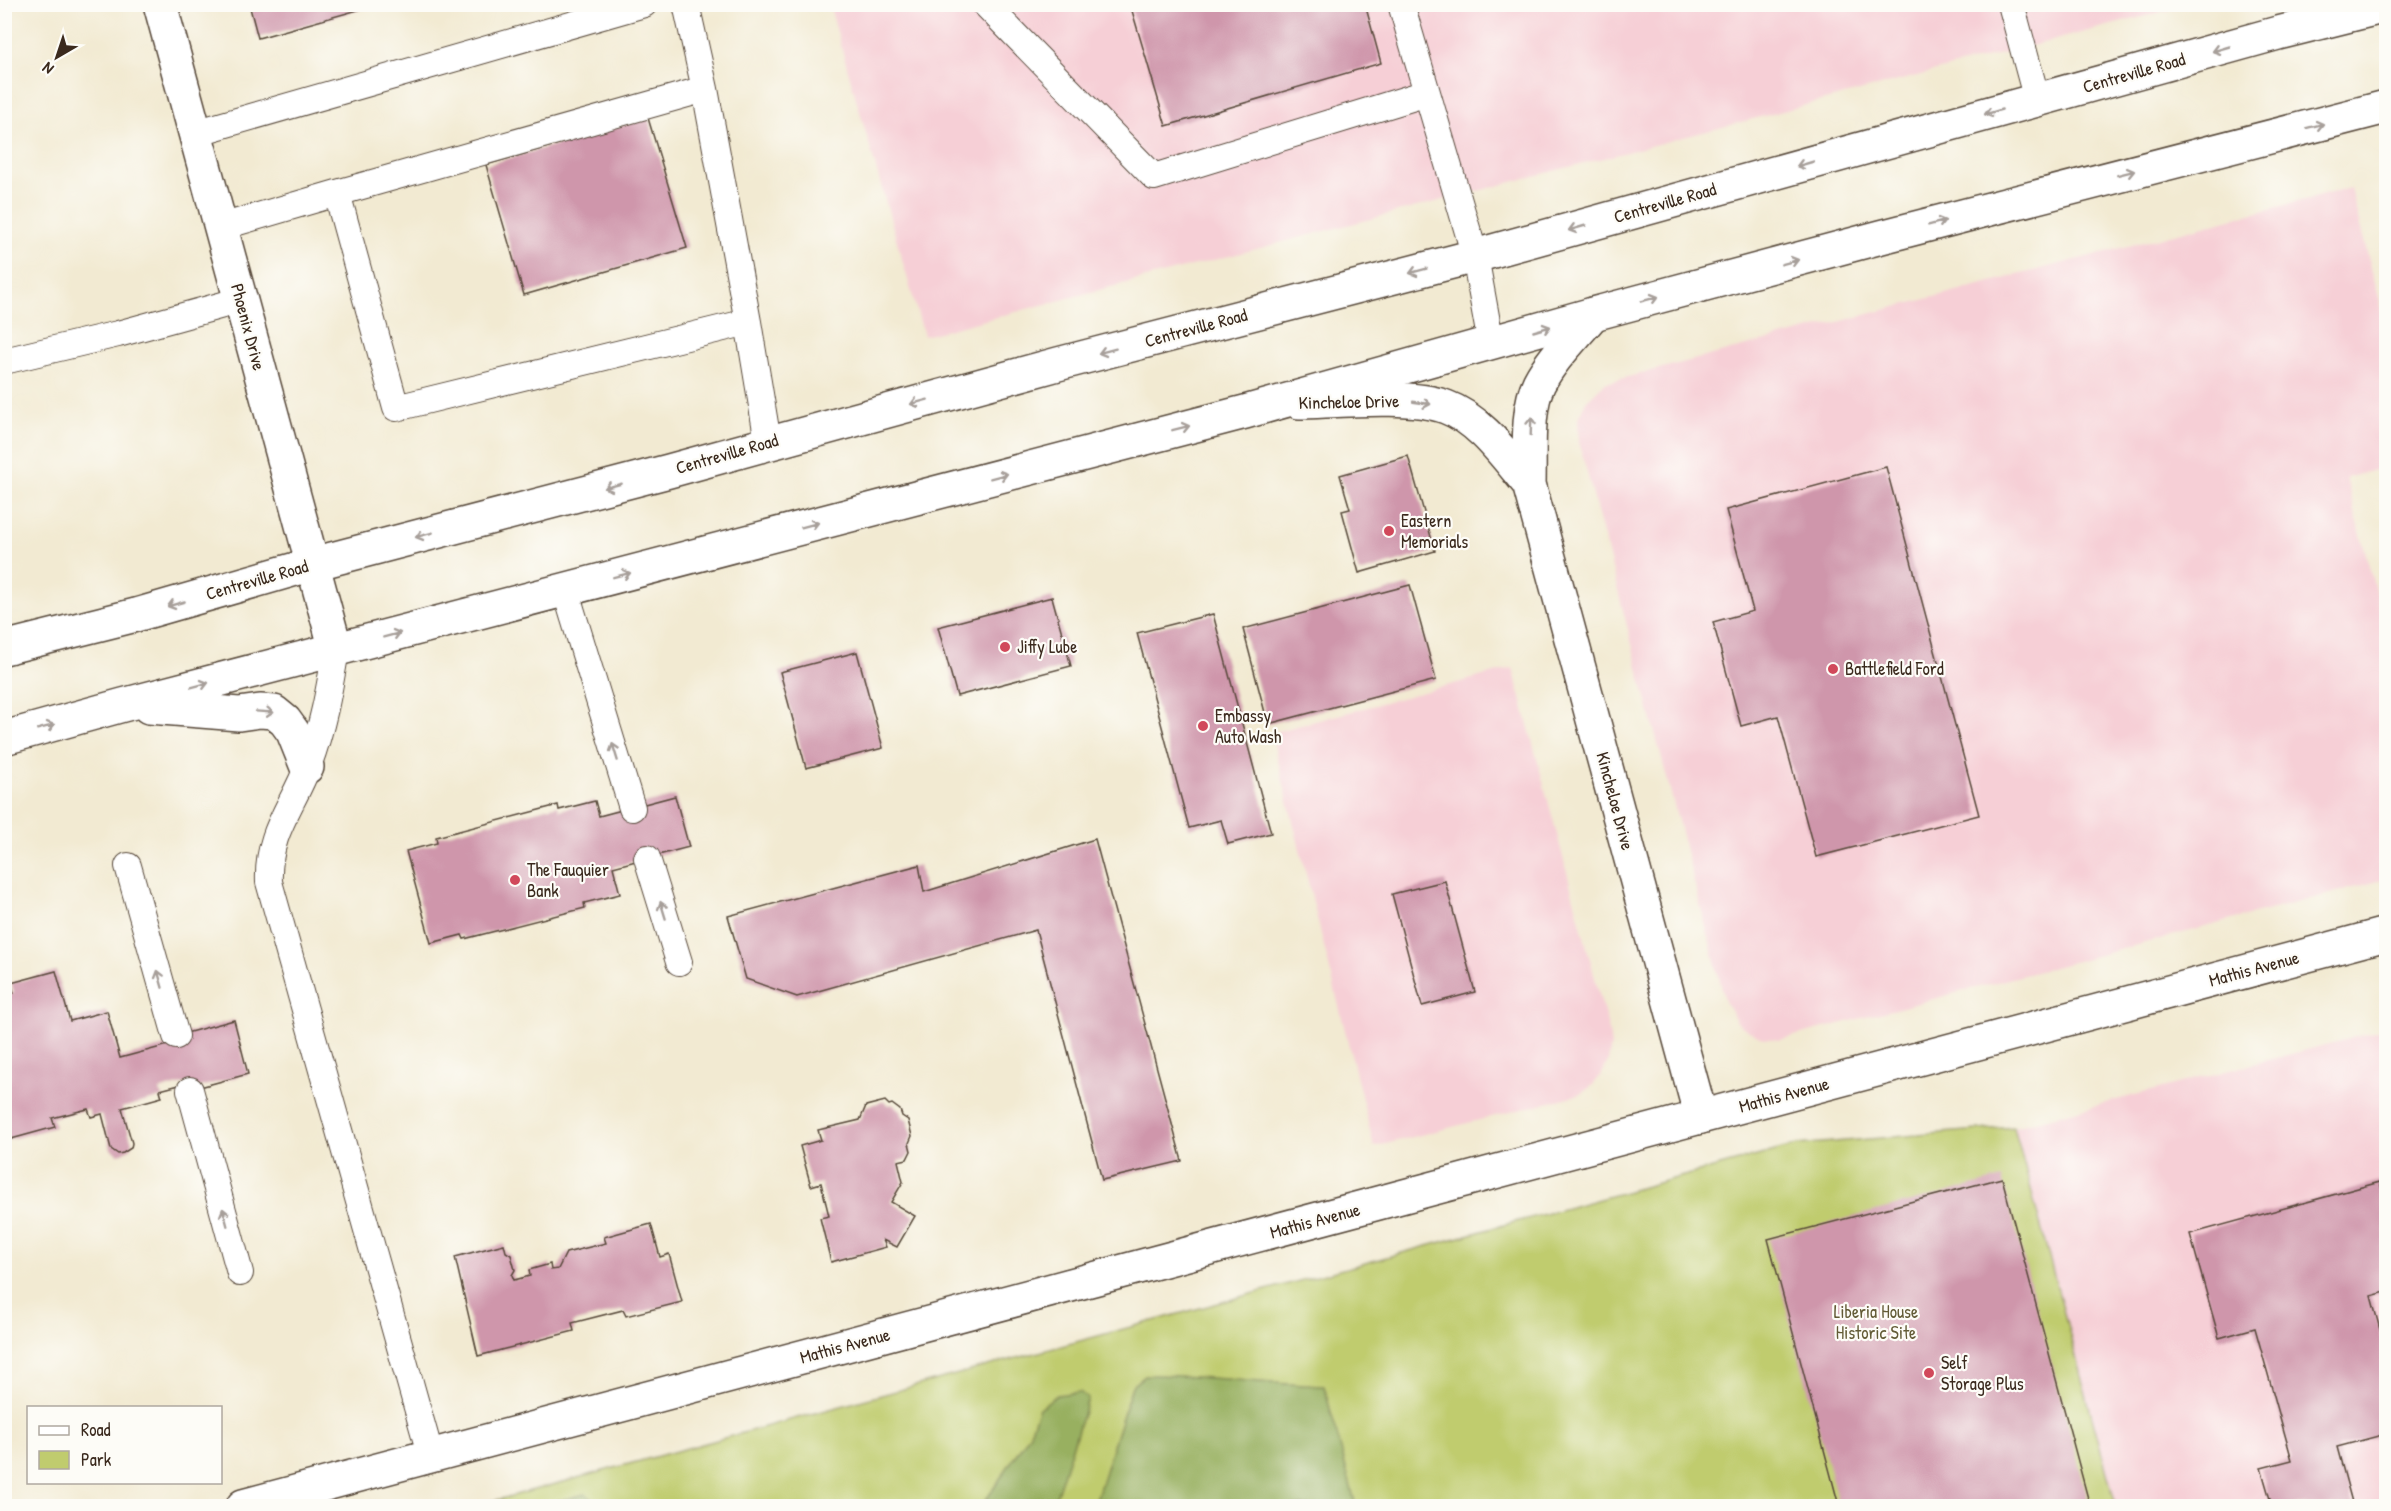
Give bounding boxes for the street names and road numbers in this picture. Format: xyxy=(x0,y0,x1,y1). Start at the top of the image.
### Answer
street label: Centreville Road xyxy=(2080,46,2188,99)
street label: Centreville Road xyxy=(1611,176,1719,229)
street label: Phoenix Drive xyxy=(225,281,272,373)
street label: Centreville Road xyxy=(1142,302,1250,353)
street label: Kincheloe Drive xyxy=(1299,388,1399,415)
street label: Centreville Road xyxy=(673,427,781,480)
street label: Centreville Road xyxy=(203,553,311,606)
street label: Kincheloe Drive xyxy=(1590,749,1641,853)
street label: Mathis Avenue xyxy=(2206,945,2302,993)
street label: Mathis Avenue xyxy=(1736,1071,1832,1119)
street label: Mathis Avenue xyxy=(1267,1197,1363,1245)
street label: Mathis Avenue xyxy=(797,1322,893,1370)

